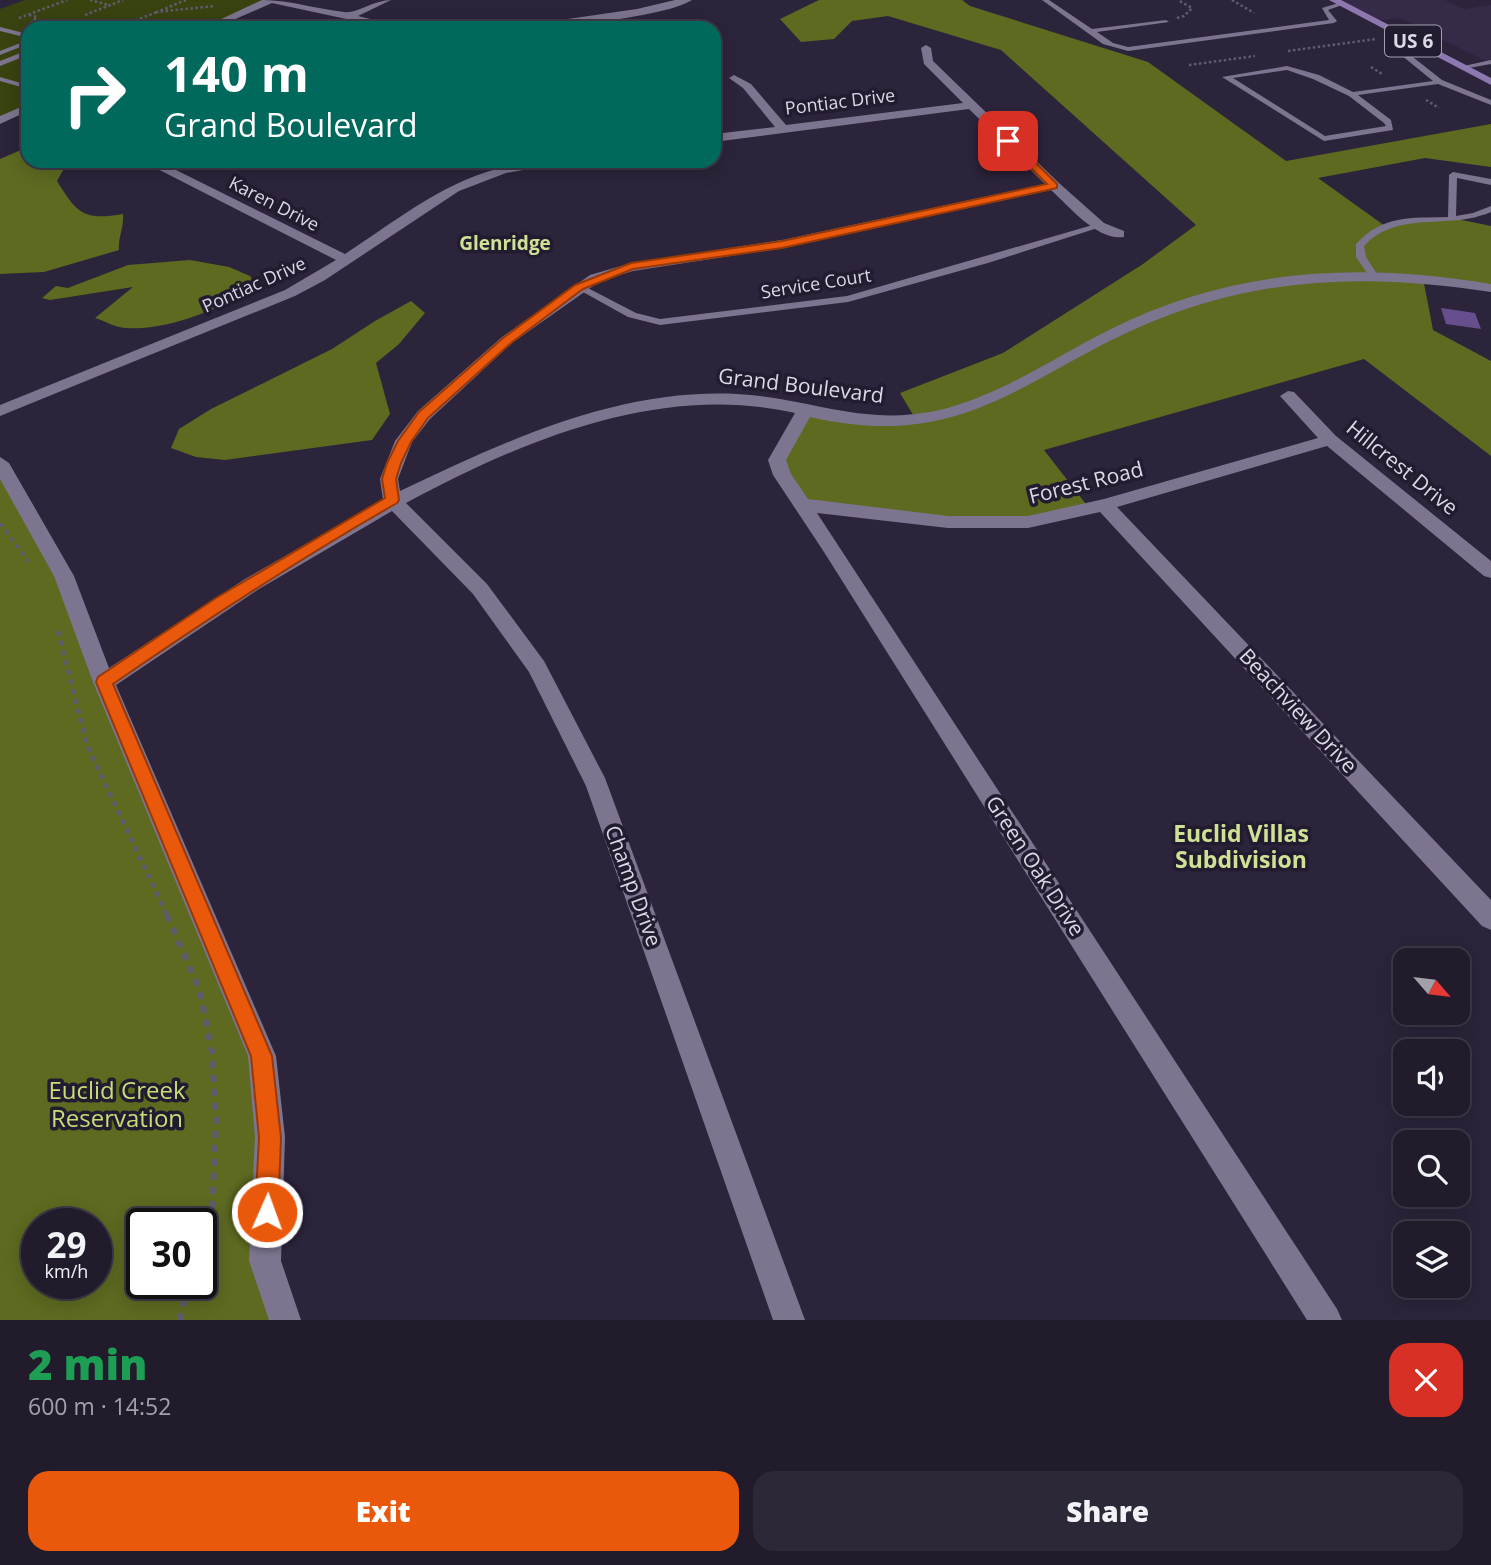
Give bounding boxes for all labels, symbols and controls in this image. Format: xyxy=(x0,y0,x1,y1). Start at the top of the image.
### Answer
road number: US 6 xyxy=(1385,25,1441,56)
text: 140 m xyxy=(164,40,309,106)
icon: right xyxy=(49,49,140,140)
street label: Pontiac Drive xyxy=(783,82,896,120)
text: Grand Boulevard xyxy=(164,103,418,146)
pin xyxy=(978,111,1038,171)
icon: arrive xyxy=(989,122,1027,160)
street label: Karen Drive xyxy=(225,170,324,236)
district label: Glenridge xyxy=(459,230,551,256)
street label: Pontiac Drive xyxy=(198,251,309,318)
street label: Service Court xyxy=(759,262,873,304)
street label: Grand Boulevard xyxy=(717,361,885,409)
street label: Hillcrest Drive xyxy=(1341,413,1464,521)
street label: Forest Road xyxy=(1026,454,1146,510)
street label: Beachview Drive xyxy=(1234,642,1364,779)
street label: Green Oak Drive xyxy=(980,790,1092,941)
district label: Euclid Villas Subdivision xyxy=(1173,817,1309,875)
street label: Champ Drive xyxy=(599,821,669,950)
north arrow xyxy=(1393,948,1470,1026)
map controls xyxy=(1393,948,1470,1298)
button: sound xyxy=(1393,1039,1470,1116)
park label: Euclid Creek Reservation xyxy=(48,1073,186,1134)
button: search xyxy=(1393,1130,1470,1207)
position arrow xyxy=(230,1175,304,1249)
speed limit sign: 30 xyxy=(126,1208,217,1299)
text: 29 xyxy=(46,1221,87,1268)
button: layers xyxy=(1393,1221,1470,1298)
text: km/h xyxy=(45,1259,88,1283)
text: 2 min xyxy=(28,1335,147,1392)
button: close xyxy=(1389,1343,1463,1417)
text: 600 m · 14:52 xyxy=(28,1390,171,1422)
button: Exit xyxy=(28,1471,739,1551)
button: Share xyxy=(753,1471,1463,1551)

